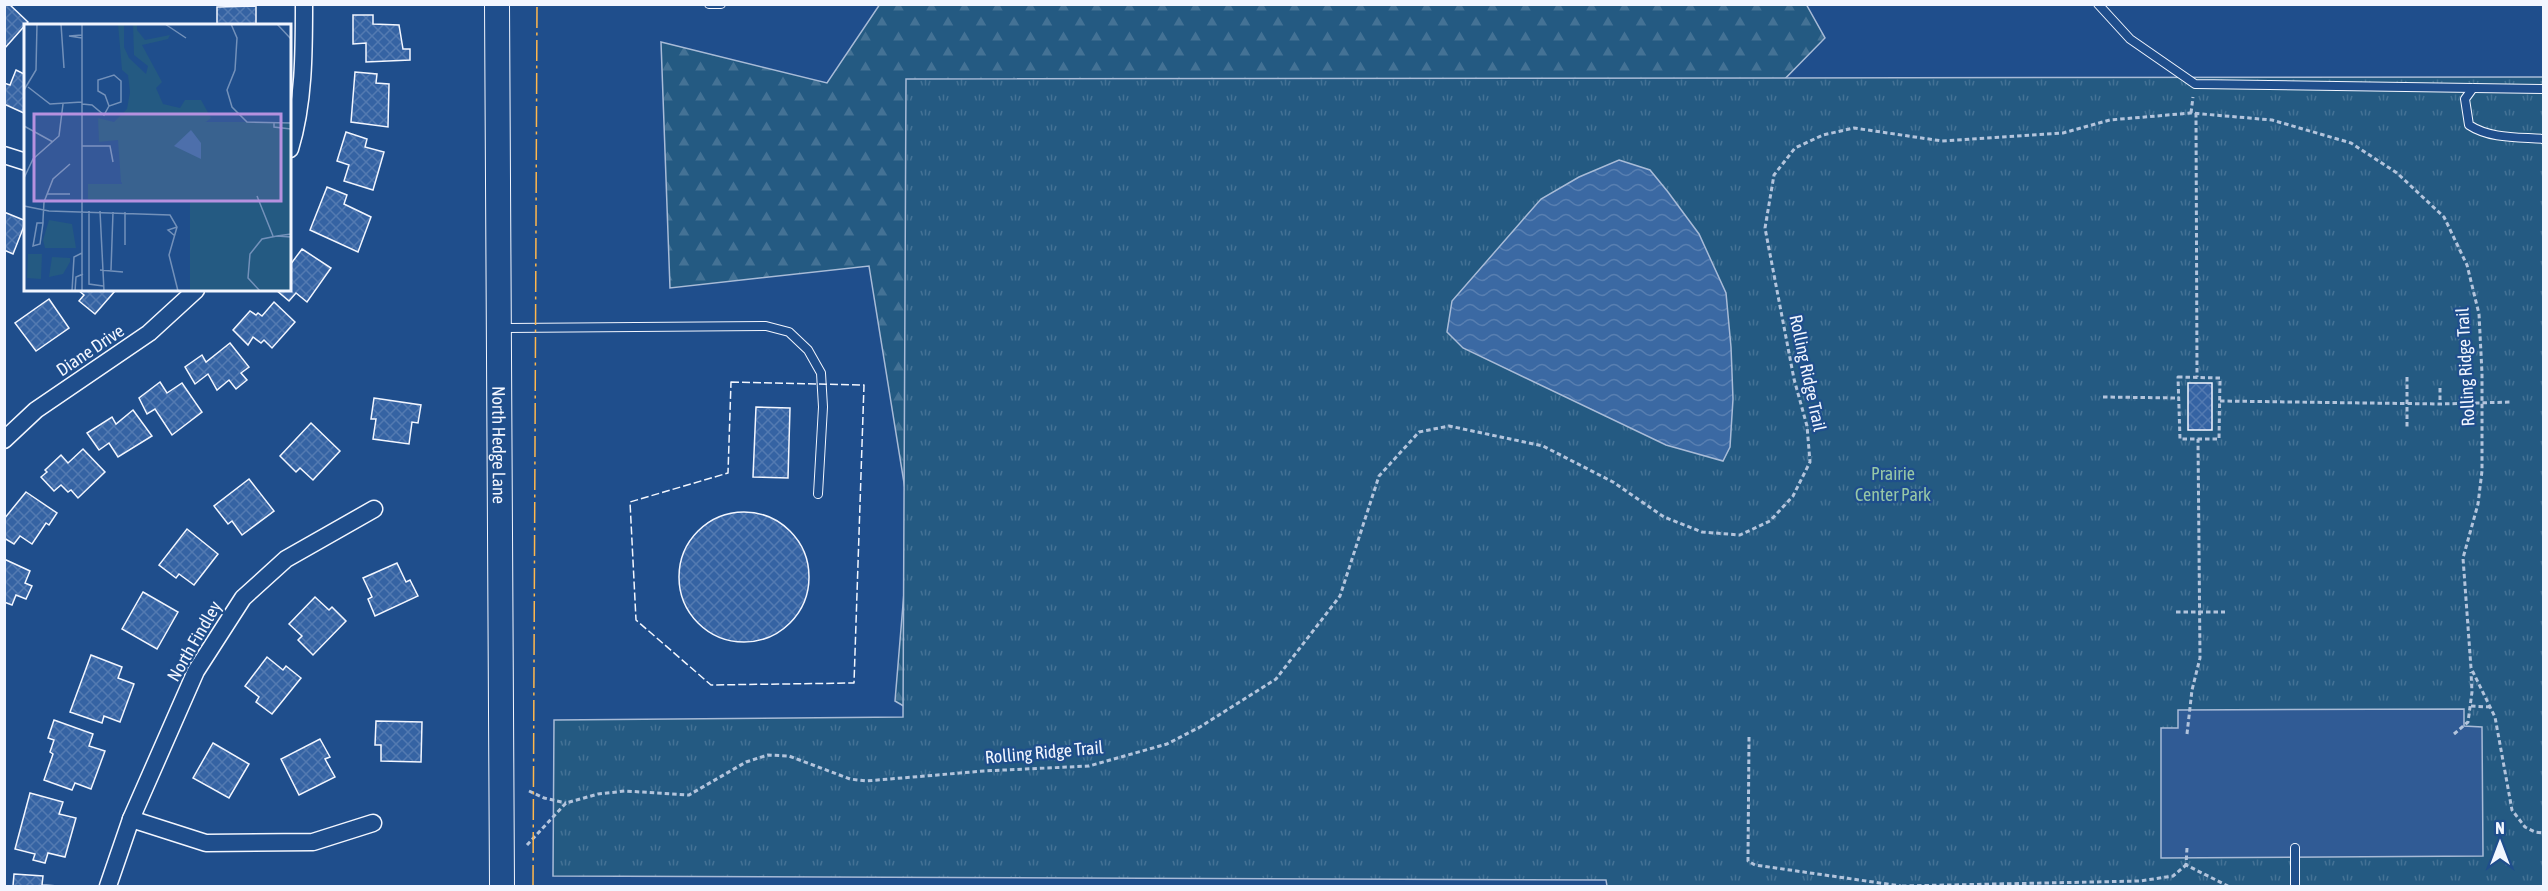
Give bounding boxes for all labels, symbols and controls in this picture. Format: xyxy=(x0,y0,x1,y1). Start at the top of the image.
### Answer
inset map xyxy=(24,24,291,291)
street label: Rolling Ridge Trail xyxy=(2451,307,2479,427)
street label: Rolling Ridge Trail xyxy=(1785,313,1831,434)
street label: Diane Drive xyxy=(52,320,128,380)
street label: North Hedge Lane xyxy=(489,386,510,504)
park label: Prairie Center Park xyxy=(1855,463,1931,505)
street label: North Findley xyxy=(163,597,225,685)
street label: Rolling Ridge Trail xyxy=(984,736,1104,768)
north arrow xyxy=(2470,813,2530,873)
text: N xyxy=(2495,819,2505,837)

